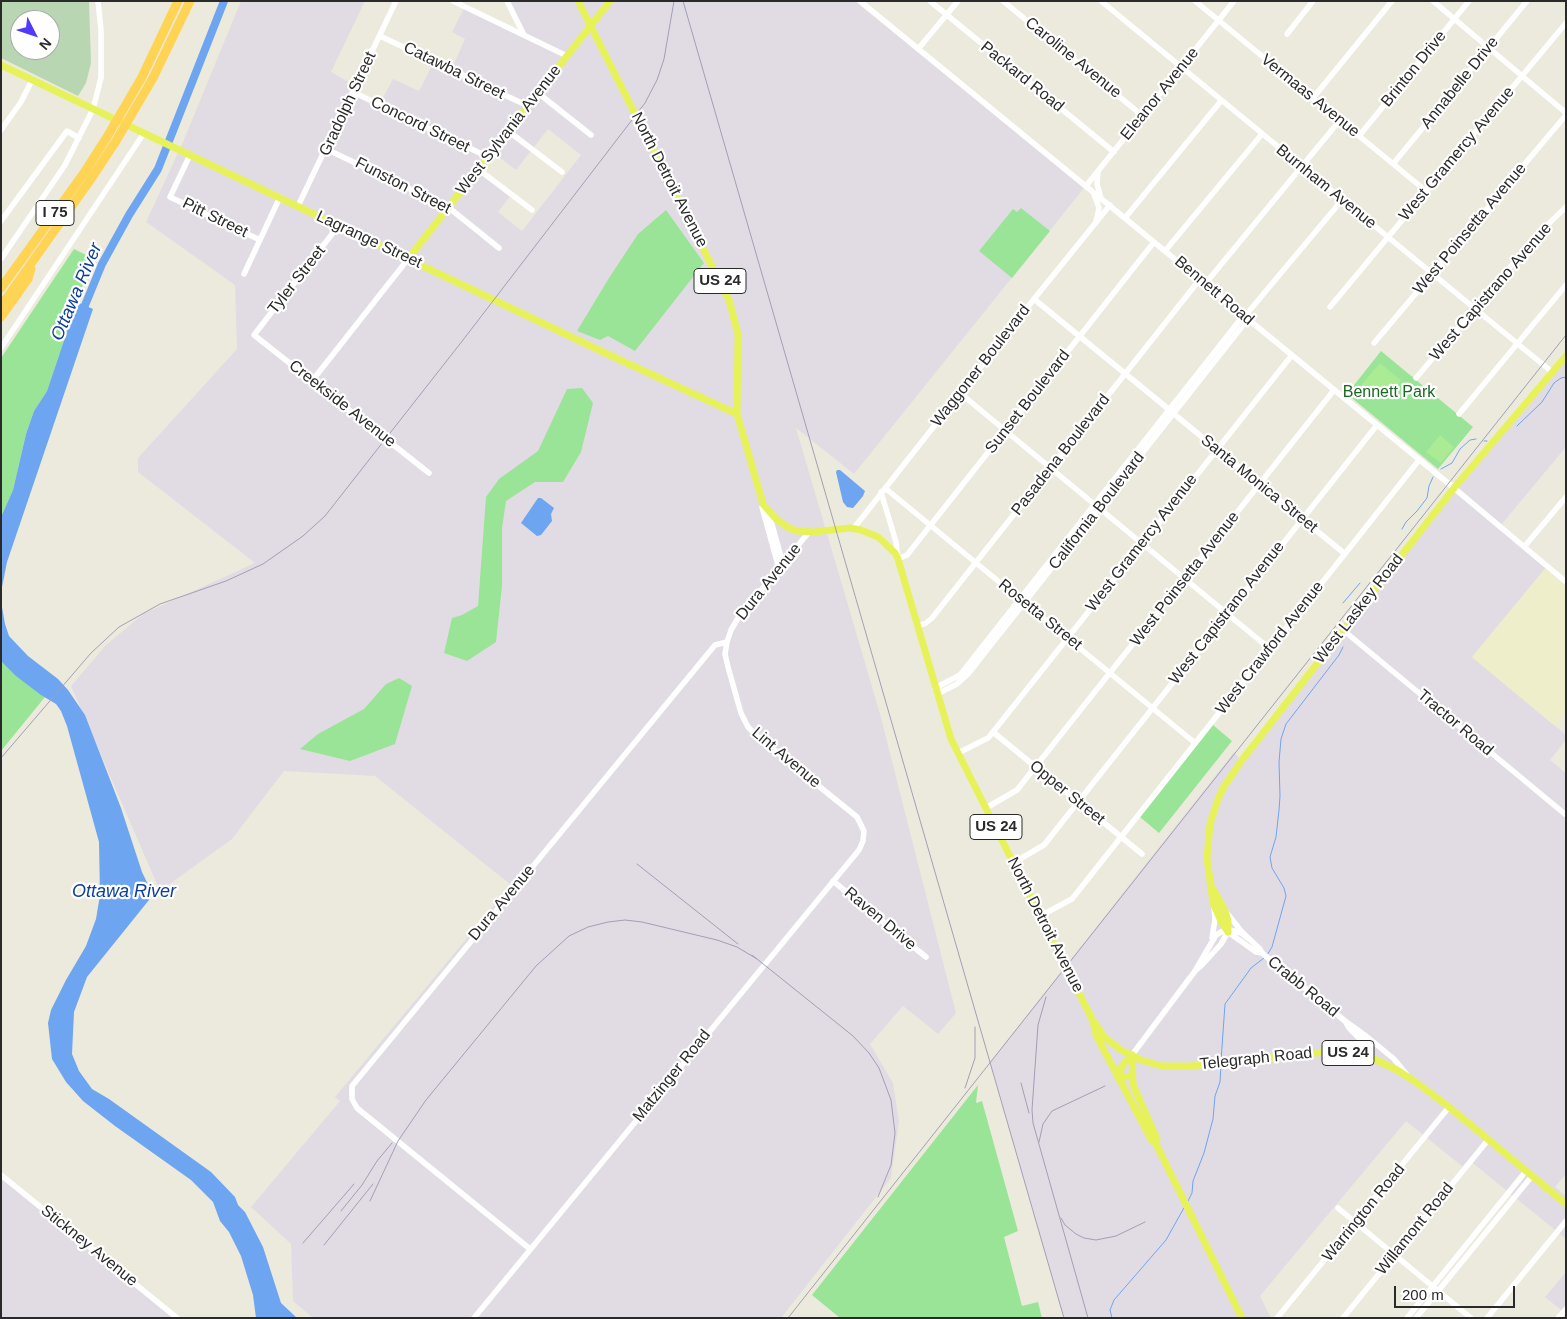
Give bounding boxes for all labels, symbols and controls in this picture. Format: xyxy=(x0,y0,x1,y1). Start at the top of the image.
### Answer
north arrow xyxy=(10,10,60,60)
street label: Caroline Avenue xyxy=(1021,13,1125,103)
street label: Brinton Drive xyxy=(1377,27,1451,111)
street label: Annabelle Drive xyxy=(1417,33,1503,133)
text: N xyxy=(36,35,55,53)
street label: Catawba Street xyxy=(400,38,508,104)
street label: Packard Road xyxy=(977,38,1067,116)
street label: Eleanor Avenue xyxy=(1117,44,1203,144)
street label: Gradolph Street xyxy=(315,49,381,159)
street label: Vermaas Avenue xyxy=(1257,50,1363,142)
street label: West Sylvania Avenue xyxy=(452,61,566,199)
street label: West Gramercy Avenue xyxy=(1395,83,1519,225)
street label: Concord Street xyxy=(367,93,473,157)
street label: North Detroit Avenue xyxy=(627,109,711,251)
street label: Burnham Avenue xyxy=(1272,141,1380,233)
street label: Funston Street xyxy=(352,154,454,218)
street label: West Poinsetta Avenue xyxy=(1409,159,1531,299)
street label: Pitt Street xyxy=(179,194,251,242)
road number: I 75 xyxy=(36,200,74,226)
street label: Lagrange Street xyxy=(313,207,425,273)
street label: West Capistrano Avenue xyxy=(1426,219,1556,365)
water label: Ottawa River xyxy=(47,240,107,344)
street label: Tyler Street xyxy=(264,242,330,318)
street label: Bennett Road xyxy=(1170,252,1258,330)
road number: US 24 xyxy=(694,268,746,294)
street label: Waggoner Boulevard xyxy=(927,301,1035,431)
street label: Sunset Boulevard xyxy=(982,346,1074,458)
street label: Creekside Avenue xyxy=(285,356,399,452)
park label: Bennett Park xyxy=(1343,383,1435,403)
street label: Pasadena Boulevard xyxy=(1008,391,1114,519)
street label: Santa Monica Street xyxy=(1197,431,1321,537)
street label: California Boulevard xyxy=(1045,448,1149,574)
street label: West Gramercy Avenue xyxy=(1082,470,1202,616)
street label: West Poinsetta Avenue xyxy=(1126,508,1244,650)
street label: West Capistrano Avenue xyxy=(1165,538,1289,688)
street label: Dura Avenue xyxy=(732,540,806,624)
street label: West Laskey Road xyxy=(1310,550,1408,668)
street label: Rosetta Street xyxy=(994,575,1086,655)
street label: West Crawford Avenue xyxy=(1212,578,1328,718)
street label: Tractor Road xyxy=(1413,686,1497,760)
street label: Lint Avenue xyxy=(748,724,824,792)
street label: Opper Street xyxy=(1025,757,1109,829)
road number: US 24 xyxy=(970,814,1022,840)
street label: North Detroit Avenue xyxy=(1003,854,1087,996)
street label: Dura Avenue xyxy=(465,861,539,945)
water label: Ottawa River xyxy=(72,881,176,903)
street label: Raven Drive xyxy=(840,883,920,955)
street label: Crabb Road xyxy=(1263,952,1343,1022)
street label: Matzinger Road xyxy=(629,1026,715,1126)
road number: US 24 xyxy=(1322,1040,1374,1066)
street label: Telegraph Road xyxy=(1199,1044,1313,1074)
street label: Warrington Road xyxy=(1319,1160,1409,1266)
street label: Willamont Road xyxy=(1372,1179,1458,1279)
street label: Stickney Avenue xyxy=(37,1201,141,1291)
scale bar xyxy=(1397,1276,1518,1308)
text: 200 m xyxy=(1402,1286,1444,1303)

